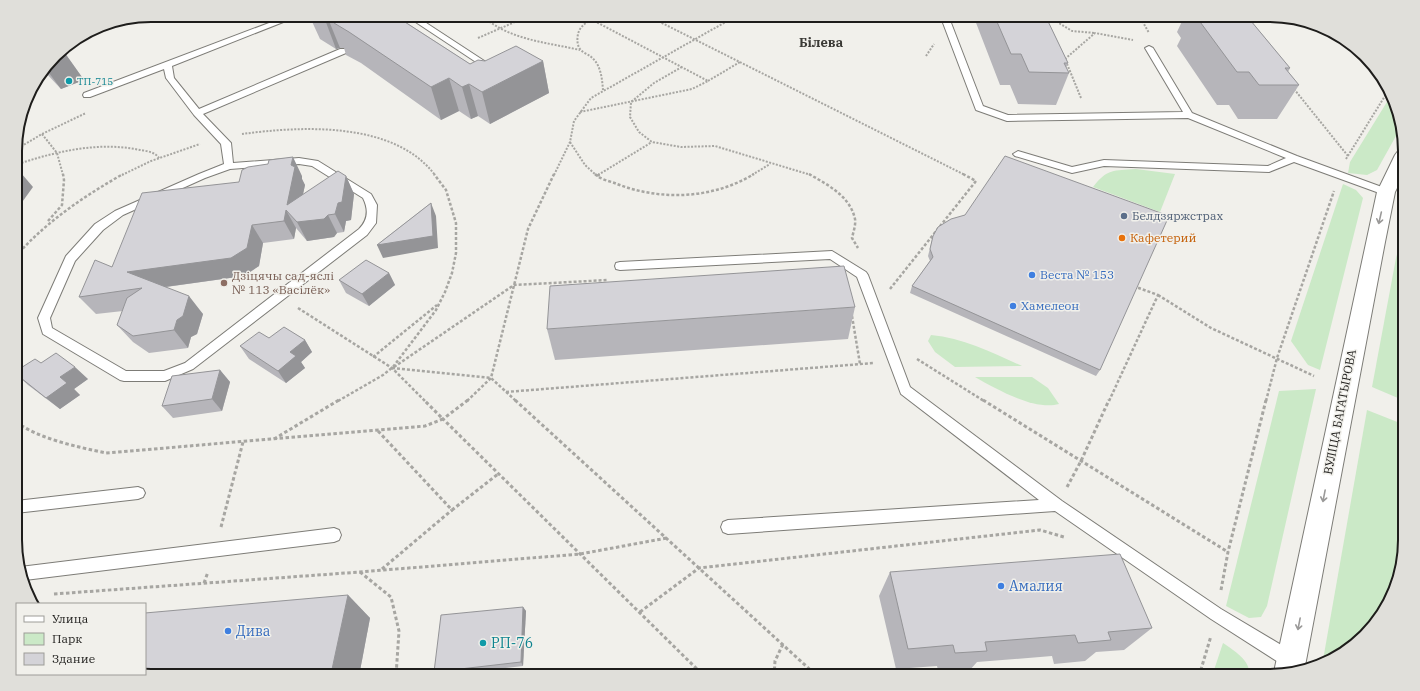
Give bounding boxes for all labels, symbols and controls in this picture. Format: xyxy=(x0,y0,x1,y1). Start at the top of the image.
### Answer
district label: Білева xyxy=(799,34,844,51)
place label: ТП-715 xyxy=(77,75,113,88)
marker: ТП-715 xyxy=(64,76,74,86)
place label: Белдзяржстрах xyxy=(1132,208,1224,223)
marker: Белдзяржстрах xyxy=(1119,211,1129,221)
one-way arrow xyxy=(1376,211,1384,224)
place label: Кафетерий xyxy=(1130,230,1196,245)
marker: Кафетерий xyxy=(1117,233,1127,243)
place label: Веста № 153 xyxy=(1040,267,1114,282)
place label: Дзіцячы сад-яслі № 113 «Васілёк» xyxy=(232,268,334,297)
marker: Веста № 153 xyxy=(1027,270,1037,280)
marker: Дзіцячы сад-яслі № 113 «Васілёк» xyxy=(219,278,229,288)
place label: Хамелеон xyxy=(1021,298,1079,313)
marker: Хамелеон xyxy=(1008,301,1018,311)
street label: ВУЛІЦА БАГАТЫРОВА xyxy=(1320,347,1359,476)
one-way arrow xyxy=(1319,489,1327,502)
place label: Амалия xyxy=(1009,577,1063,595)
marker: Амалия xyxy=(996,581,1006,591)
legend xyxy=(16,603,146,675)
text: Улица xyxy=(52,611,89,626)
one-way arrow xyxy=(1294,617,1302,630)
place label: Дива xyxy=(236,622,271,640)
marker: Дива xyxy=(223,626,233,636)
text: Парк xyxy=(52,631,82,646)
place label: РП-76 xyxy=(491,634,533,652)
marker: РП-76 xyxy=(478,638,488,648)
text: Здание xyxy=(52,651,95,666)

